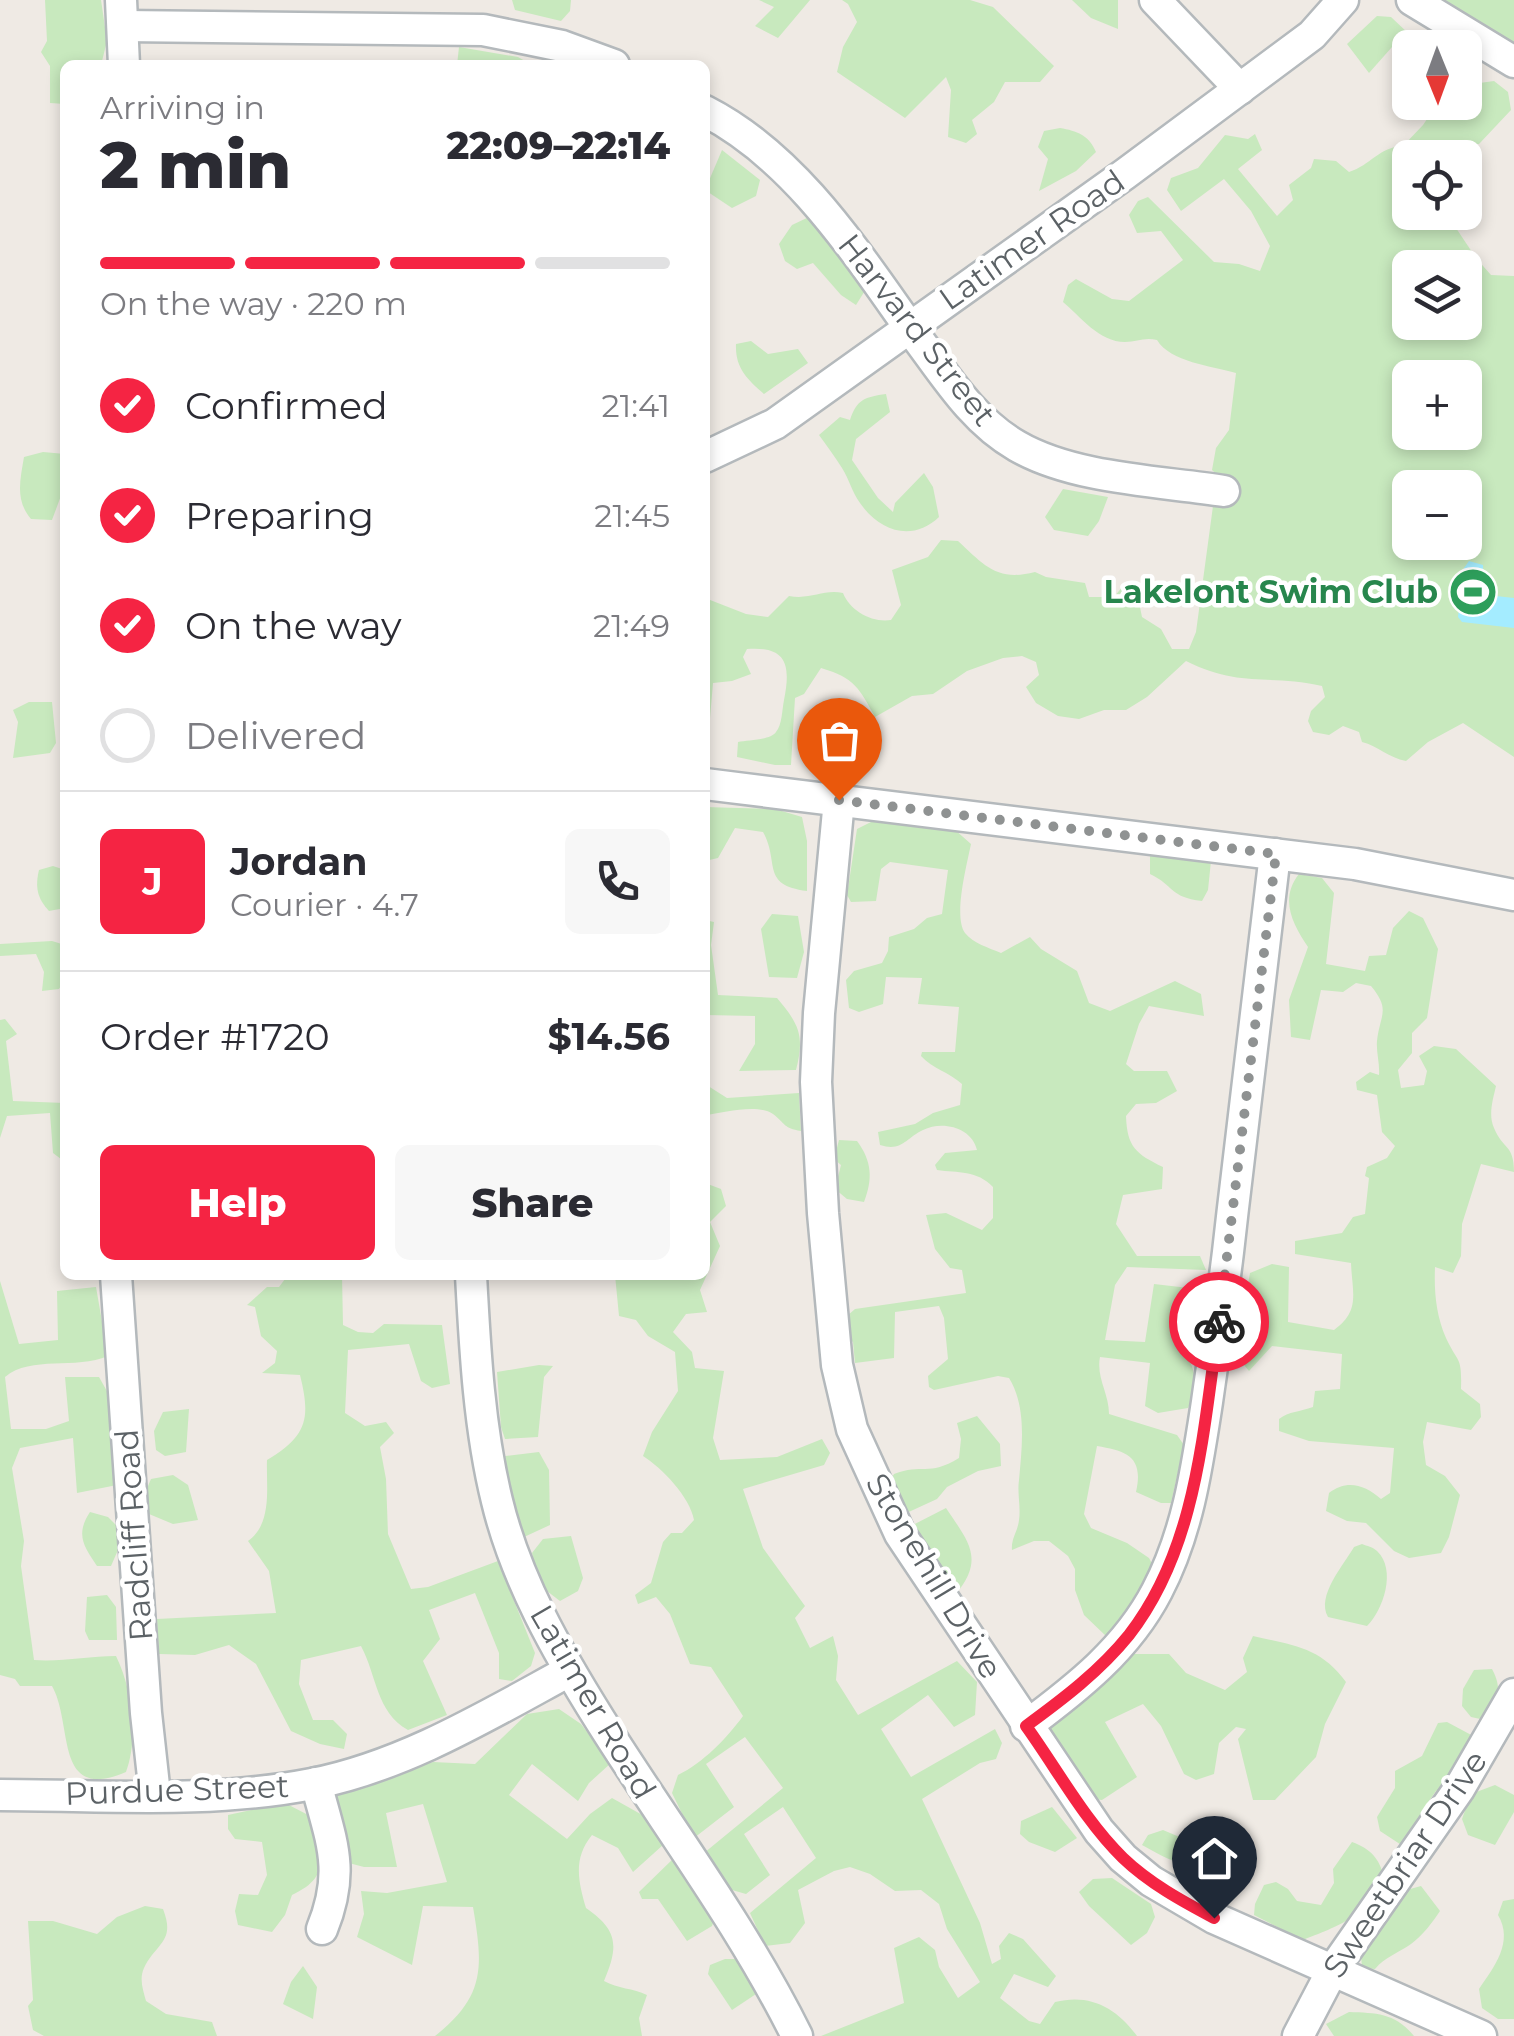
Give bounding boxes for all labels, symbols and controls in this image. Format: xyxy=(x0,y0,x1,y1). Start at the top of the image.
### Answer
north arrow xyxy=(1392,30,1482,120)
map controls xyxy=(1392,30,1482,560)
text: Arriving in xyxy=(100,88,265,127)
text: 22:09–22:14 xyxy=(446,122,670,169)
text: 2 min xyxy=(100,125,291,204)
button: locate xyxy=(1392,140,1482,230)
street label: Latimer Road xyxy=(931,161,1132,318)
street label: Harvard Street xyxy=(830,226,1005,434)
button: layers xyxy=(1392,250,1482,340)
text: On the way · 220 m xyxy=(100,284,407,323)
button: + xyxy=(1392,360,1482,450)
icon: check xyxy=(100,378,155,433)
text: Confirmed xyxy=(185,382,388,429)
text: 21:41 xyxy=(602,386,670,425)
button: − xyxy=(1392,470,1482,560)
icon: check xyxy=(100,488,155,543)
text: Preparing xyxy=(185,492,374,539)
text: 21:45 xyxy=(594,496,670,535)
sports icon: Lakelont Swim Club xyxy=(1447,566,1499,618)
place label: Lakelont Swim Club xyxy=(1104,572,1438,611)
icon: check xyxy=(100,598,155,653)
text: On the way xyxy=(185,602,402,649)
text: 21:49 xyxy=(593,606,670,645)
pin xyxy=(797,698,882,801)
text: Delivered xyxy=(185,712,366,759)
icon: bag xyxy=(812,713,867,768)
button: phone xyxy=(565,829,670,934)
text: Jordan xyxy=(230,838,368,885)
text: J xyxy=(142,858,163,905)
text: Courier · 4.7 xyxy=(230,885,419,924)
text: Order #1720 xyxy=(100,1013,330,1060)
text: $14.56 xyxy=(548,1013,670,1060)
button: Help xyxy=(100,1145,375,1260)
button: Share xyxy=(395,1145,670,1260)
courier xyxy=(1169,1272,1269,1372)
icon: bike xyxy=(1192,1295,1247,1350)
street label: Radcliff Road xyxy=(107,1428,160,1642)
street label: Stonehill Drive xyxy=(858,1466,1011,1686)
street label: Latimer Road xyxy=(522,1598,665,1806)
street label: Sweetbriar Drive xyxy=(1314,1743,1495,1985)
street label: Purdue Street xyxy=(64,1766,290,1813)
pin xyxy=(1172,1816,1257,1919)
icon: home xyxy=(1187,1831,1242,1886)

